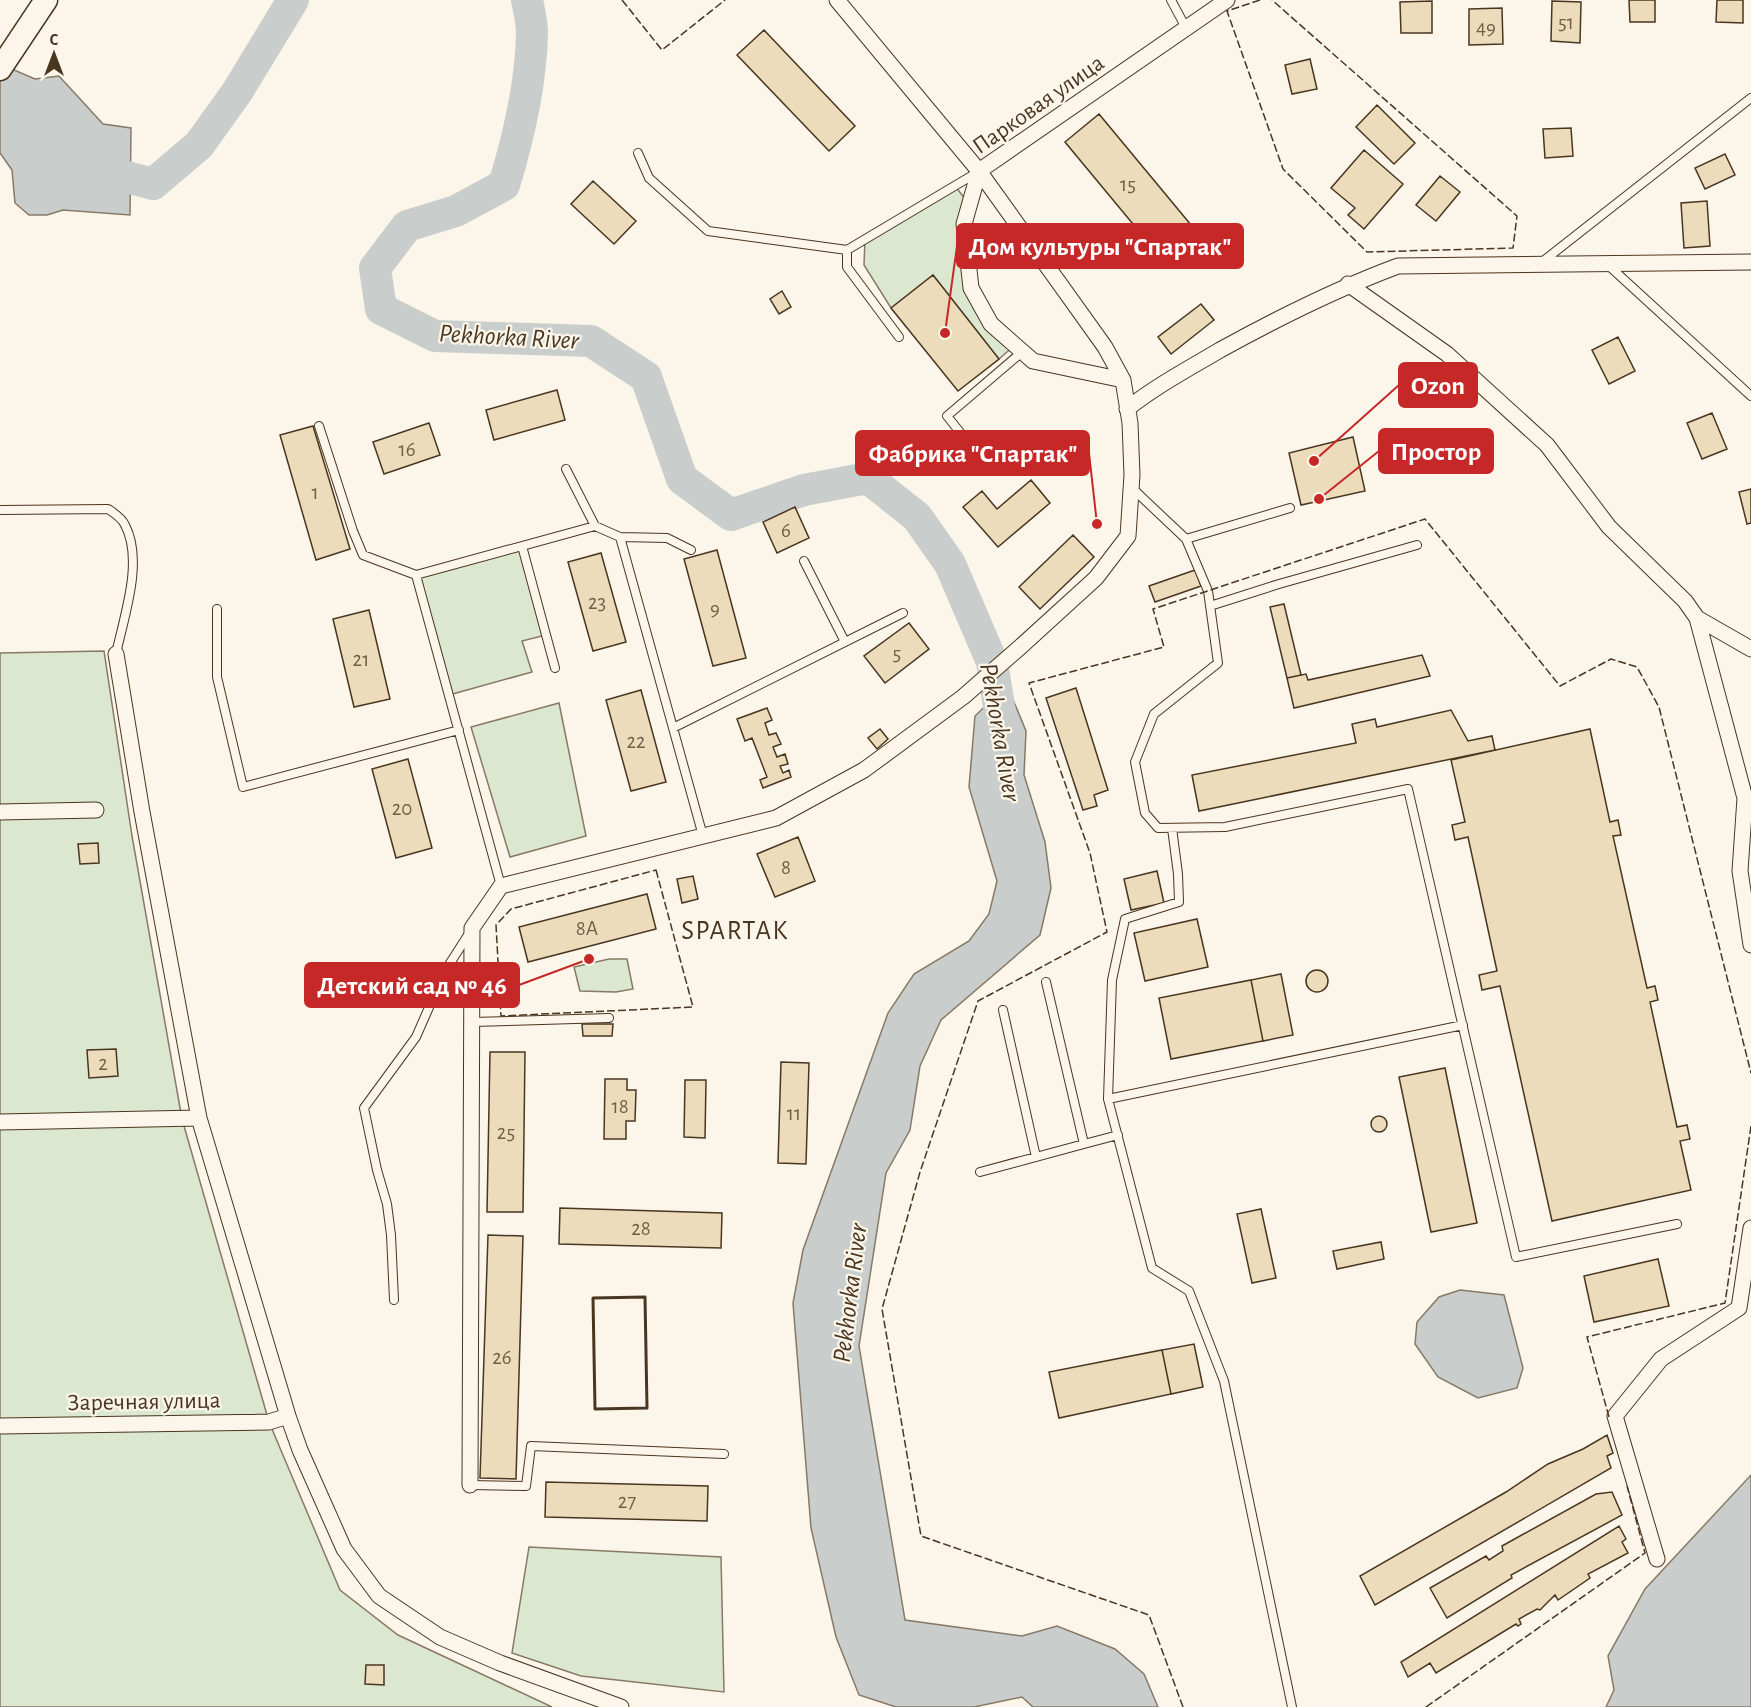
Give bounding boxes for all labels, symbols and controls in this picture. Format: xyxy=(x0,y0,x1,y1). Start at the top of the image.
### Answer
house number: 51 xyxy=(1558,12,1574,33)
house number: 49 xyxy=(1476,17,1496,38)
north arrow xyxy=(24,24,84,84)
text: С xyxy=(50,32,59,48)
street label: Парковая улица xyxy=(968,51,1109,159)
house number: 15 xyxy=(1120,174,1136,195)
callout: Дом культуры "Спартак" xyxy=(957,224,1243,268)
text: Дом культуры "Спартак" xyxy=(969,234,1231,260)
water label: Pekhorka River xyxy=(438,320,581,354)
callout: Ozon xyxy=(1399,363,1477,407)
text: Ozon xyxy=(1411,373,1465,399)
callout: Простор xyxy=(1379,429,1493,473)
callout: Фабрика "Спартак" xyxy=(856,431,1089,475)
house number: 16 xyxy=(398,439,416,460)
text: Простор xyxy=(1391,439,1481,465)
text: Фабрика "Спартак" xyxy=(869,441,1078,467)
house number: 1 xyxy=(311,482,319,503)
house number: 6 xyxy=(781,520,791,541)
house number: 23 xyxy=(588,592,606,613)
house number: 9 xyxy=(710,598,720,619)
house number: 5 xyxy=(893,643,901,664)
house number: 21 xyxy=(353,649,369,670)
water label: Pekhorka River xyxy=(975,661,1025,805)
house number: 22 xyxy=(626,731,646,752)
house number: 20 xyxy=(392,798,412,819)
house number: 8 xyxy=(781,857,791,878)
district label: SPARTAK xyxy=(681,917,789,944)
house number: 8А xyxy=(576,918,598,939)
callout: Детский сад № 46 xyxy=(305,963,519,1007)
text: Детский сад № 46 xyxy=(317,973,507,999)
house number: 2 xyxy=(98,1053,108,1074)
house number: 18 xyxy=(611,1096,629,1117)
house number: 11 xyxy=(787,1103,801,1124)
house number: 25 xyxy=(497,1122,515,1143)
house number: 28 xyxy=(631,1218,651,1239)
water label: Pekhorka River xyxy=(829,1221,872,1364)
house number: 26 xyxy=(492,1347,512,1368)
street label: Заречная улица xyxy=(67,1389,221,1415)
house number: 27 xyxy=(618,1491,636,1512)

